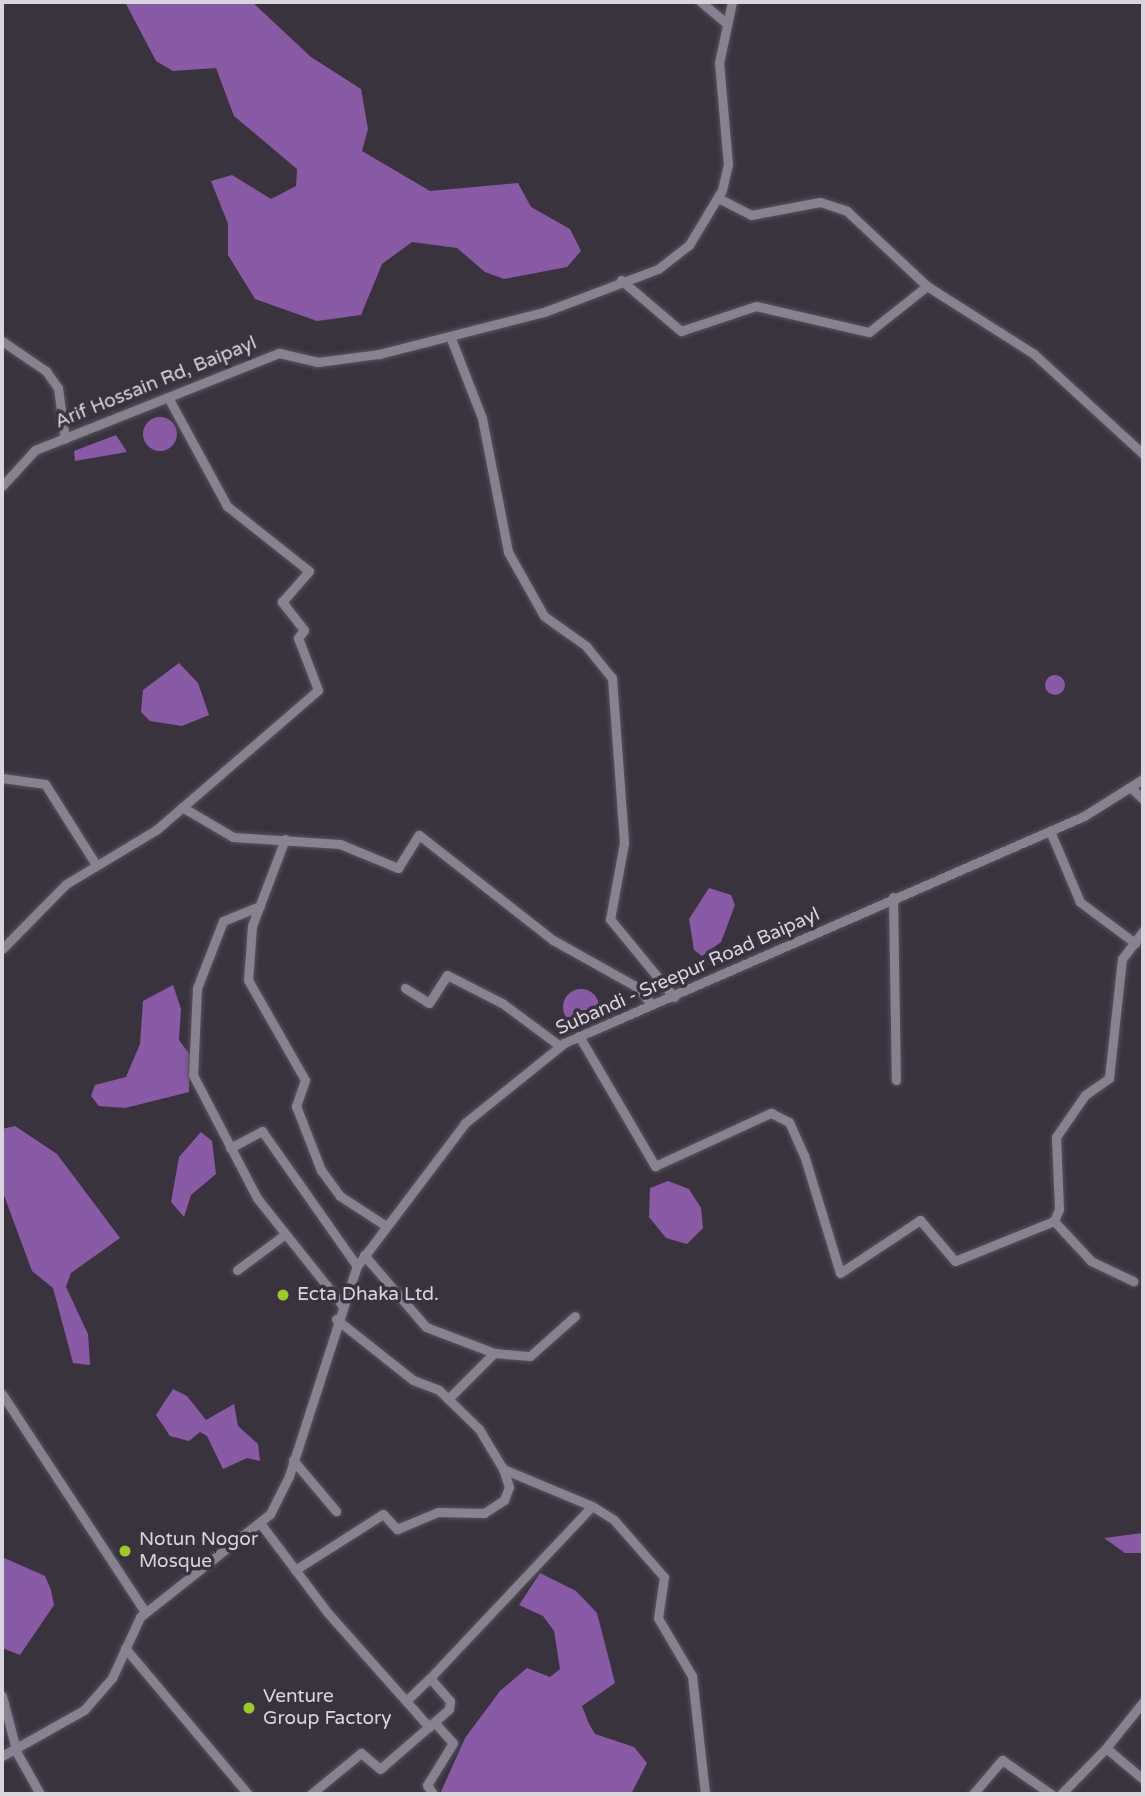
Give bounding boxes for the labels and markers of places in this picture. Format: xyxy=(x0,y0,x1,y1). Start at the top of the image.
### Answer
place label: Ecta Dhaka Ltd. xyxy=(297,1284,439,1306)
marker: Ecta Dhaka Ltd. xyxy=(275,1287,291,1303)
place label: Notun Nogor Mosque xyxy=(139,1529,258,1573)
marker: Notun Nogor Mosque xyxy=(117,1543,133,1559)
place label: Venture Group Factory xyxy=(263,1686,391,1730)
marker: Venture Group Factory xyxy=(241,1700,257,1716)

